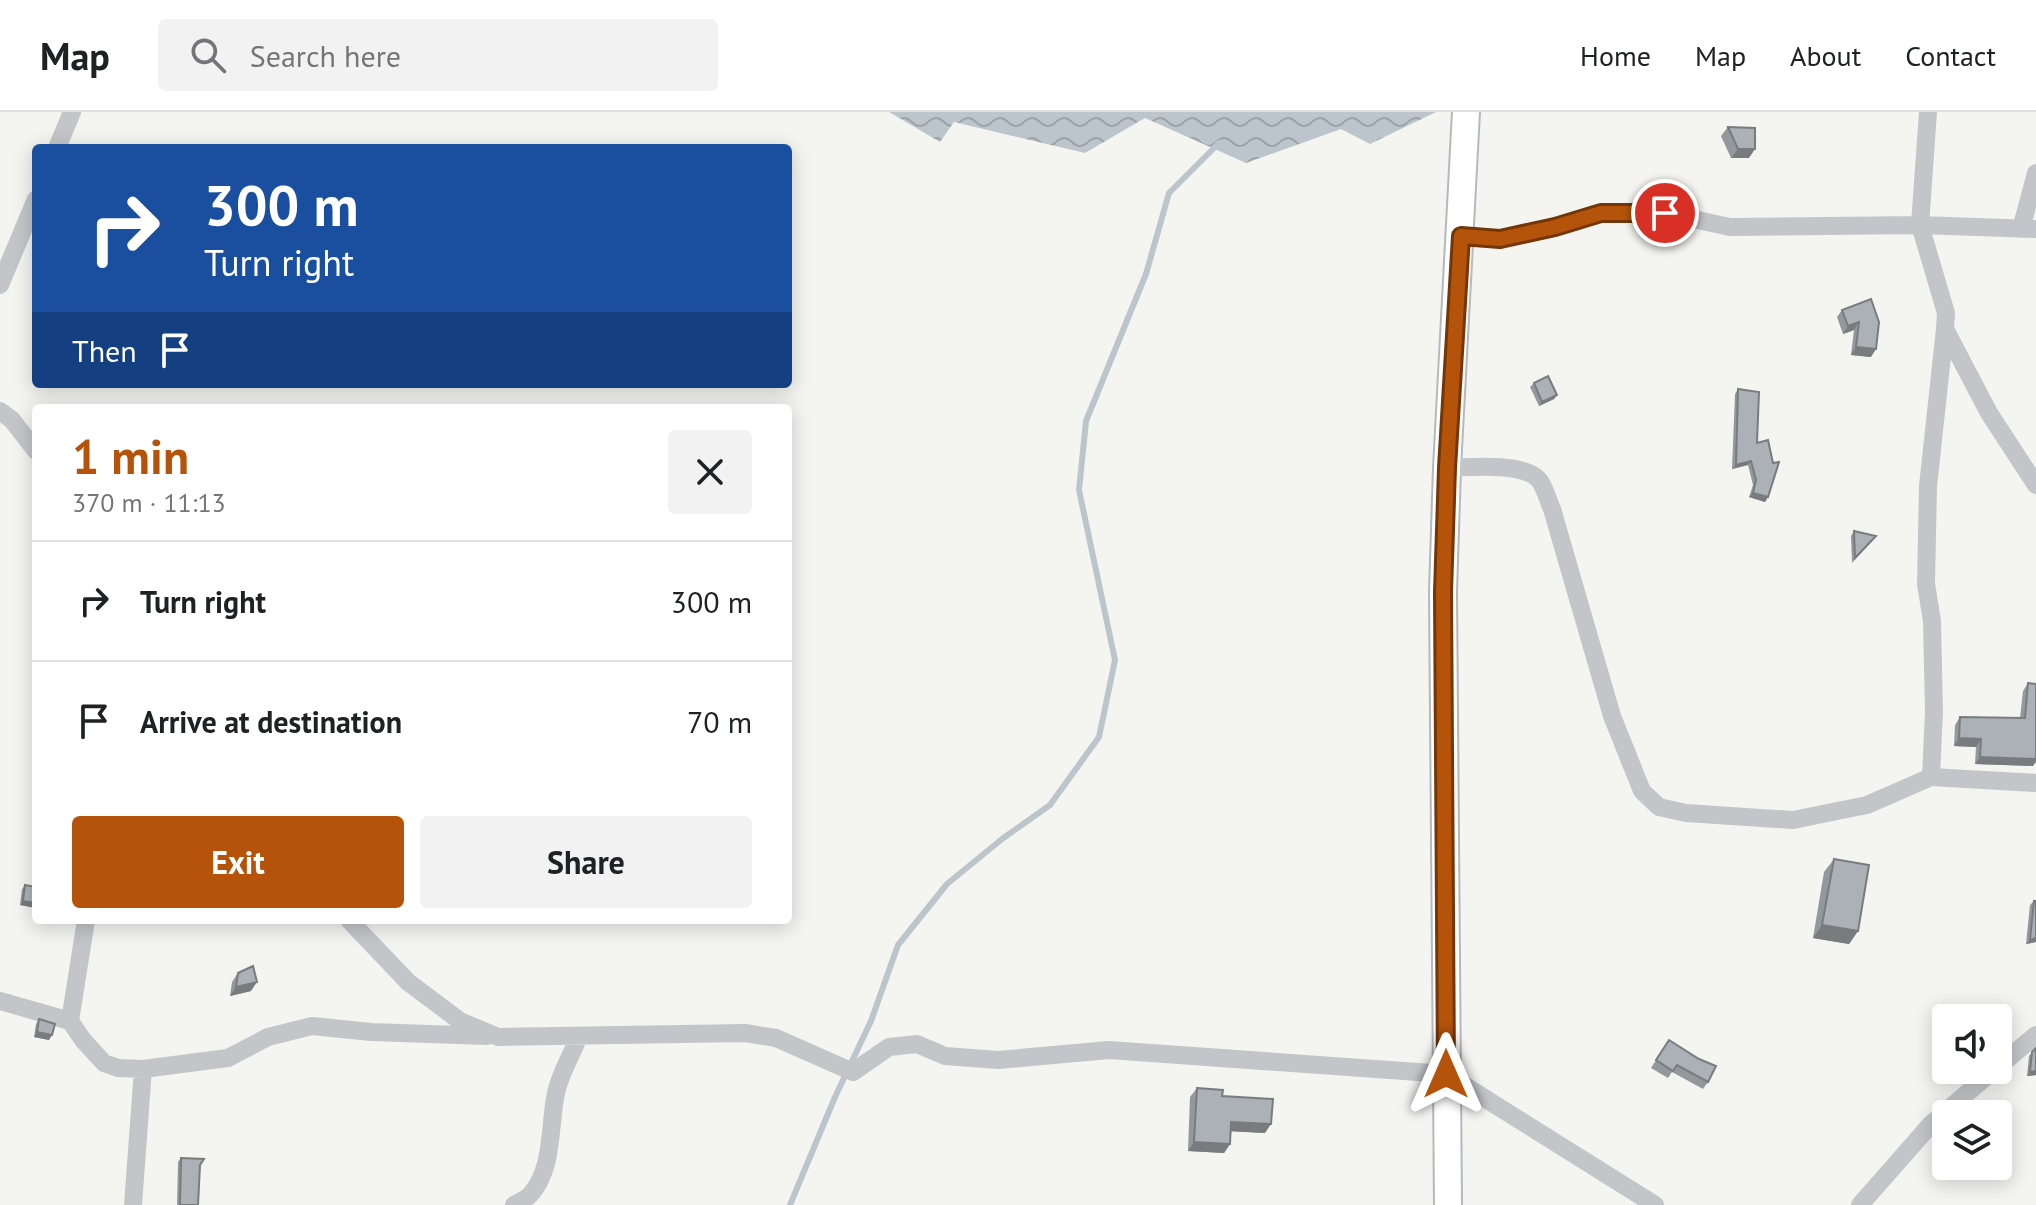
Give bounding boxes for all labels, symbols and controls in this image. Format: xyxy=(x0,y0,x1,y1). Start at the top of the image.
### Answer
search box xyxy=(158,19,718,91)
text: Map xyxy=(40,31,110,80)
icon: search xyxy=(186,33,230,77)
text: Search here xyxy=(250,36,401,75)
text: Home xyxy=(1580,37,1651,74)
text: Map xyxy=(1695,37,1746,74)
text: About xyxy=(1790,37,1861,74)
text: Contact xyxy=(1905,37,1996,74)
text: 300 m xyxy=(204,169,359,241)
icon: right xyxy=(72,176,176,280)
pin xyxy=(1631,179,1699,247)
icon: arrive xyxy=(1643,191,1687,235)
text: Turn right xyxy=(204,239,354,286)
icon: arrive xyxy=(153,328,197,372)
text: Then xyxy=(72,331,137,370)
text: 1 min xyxy=(72,425,189,487)
button: close xyxy=(668,430,752,514)
text: 370 m · 11:13 xyxy=(72,486,226,519)
icon: right xyxy=(72,579,116,623)
text: Turn right xyxy=(140,582,266,621)
text: 300 m xyxy=(671,582,752,621)
icon: arrive xyxy=(72,699,116,743)
text: Arrive at destination xyxy=(140,702,402,741)
text: 70 m xyxy=(687,702,752,741)
button: Exit xyxy=(72,816,404,908)
button: Share xyxy=(420,816,752,908)
map controls xyxy=(1932,1004,2012,1180)
button: sound xyxy=(1932,1004,2012,1084)
position arrow xyxy=(1404,1032,1488,1116)
button: layers xyxy=(1932,1100,2012,1180)

